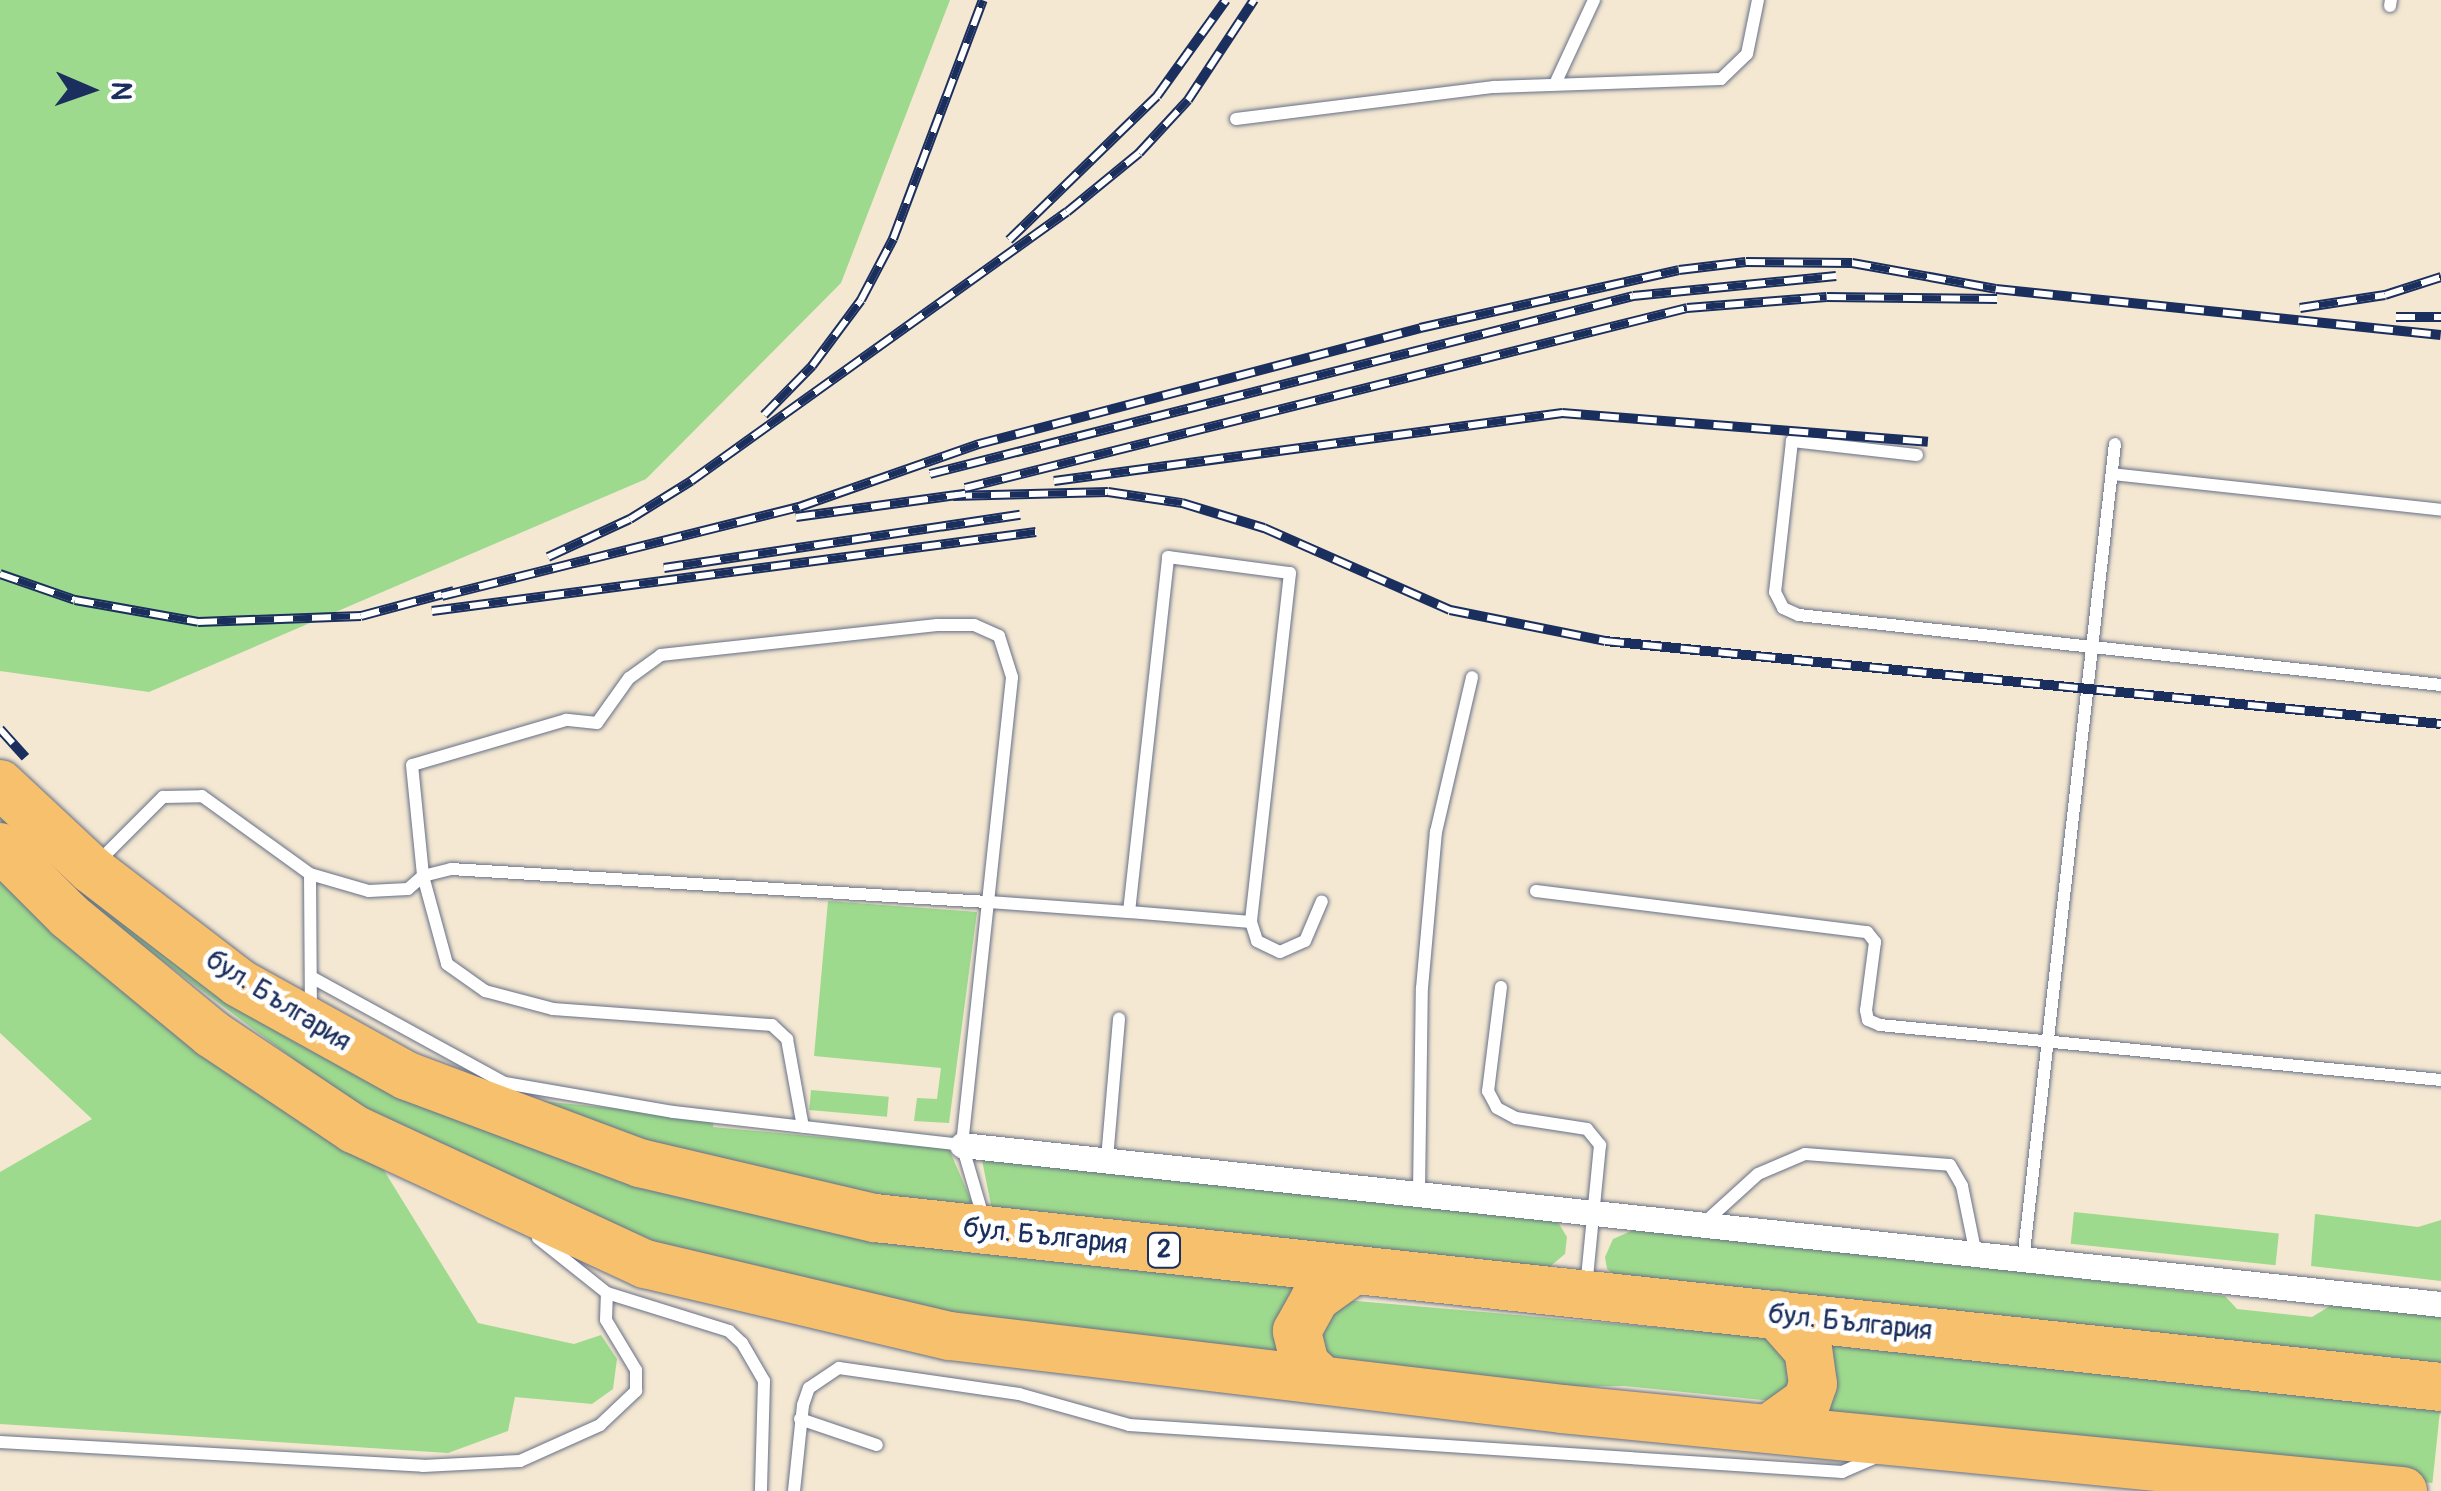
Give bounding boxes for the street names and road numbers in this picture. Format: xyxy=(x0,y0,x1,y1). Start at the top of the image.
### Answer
street label: бул. България xyxy=(199,943,357,1059)
street label: бул. България xyxy=(961,1212,1129,1262)
road number: 2 xyxy=(1146,1230,1182,1270)
street label: бул. България xyxy=(1766,1298,1934,1348)

